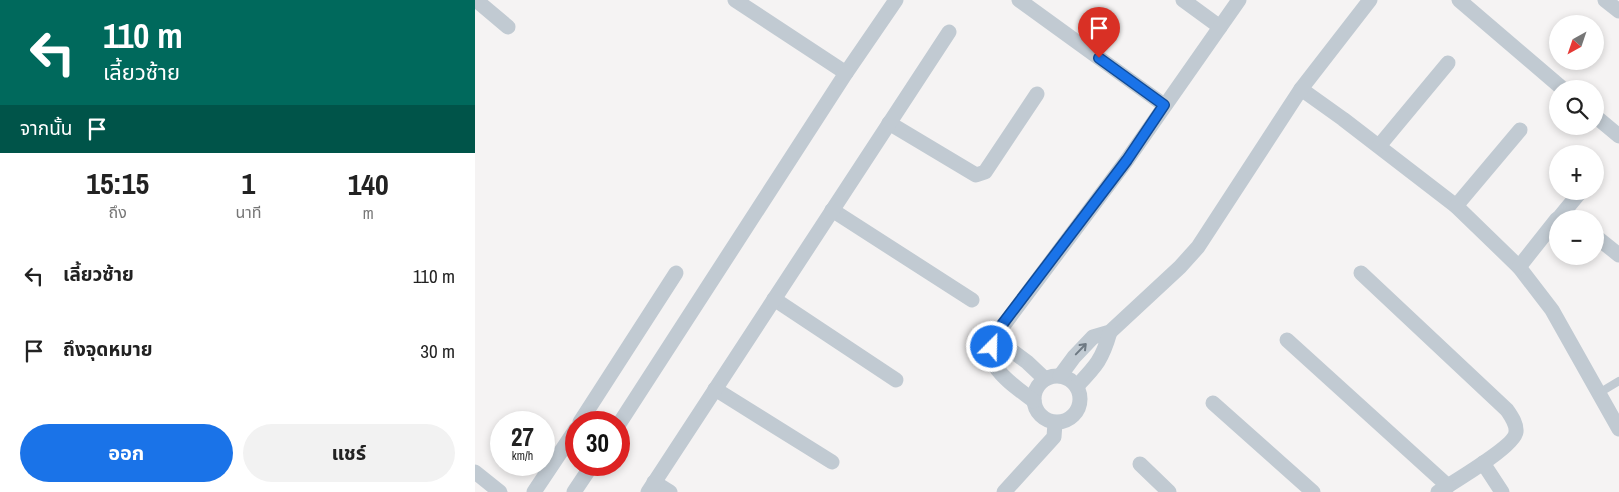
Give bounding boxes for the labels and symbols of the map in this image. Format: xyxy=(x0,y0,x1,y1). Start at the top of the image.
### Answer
pin xyxy=(1078,7,1120,58)
north arrow xyxy=(1549,15,1604,70)
position arrow xyxy=(965,320,1017,372)
one-way arrow xyxy=(1075,343,1087,355)
speed limit sign: 30 xyxy=(565,411,630,476)

